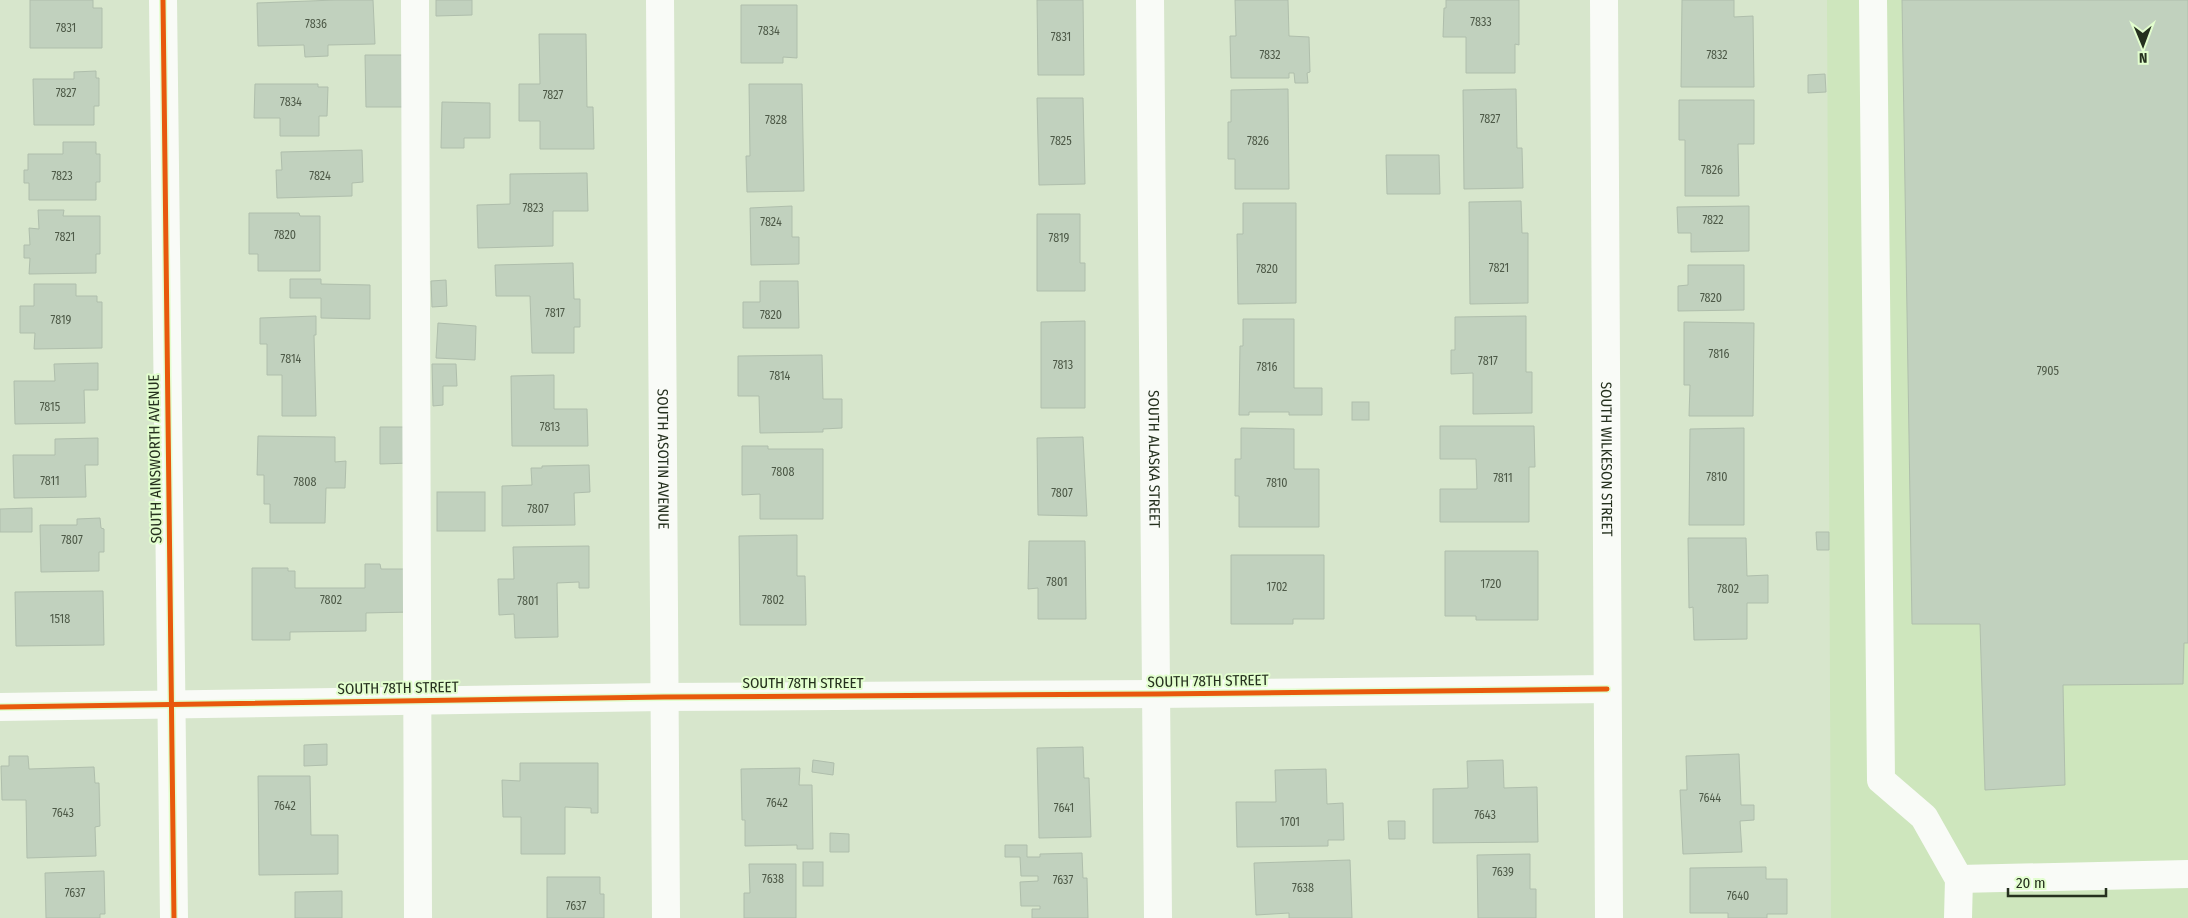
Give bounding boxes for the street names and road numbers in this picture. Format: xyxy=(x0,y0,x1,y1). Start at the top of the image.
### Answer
street label: SOUTH AINSWORTH AVENUE xyxy=(145,374,165,544)
street label: SOUTH WILKESON STREET xyxy=(1597,382,1616,536)
street label: SOUTH ASOTIN AVENUE xyxy=(654,389,672,529)
street label: SOUTH ALASKA STREET xyxy=(1144,390,1164,528)
street label: SOUTH 78TH STREET xyxy=(1147,671,1269,691)
street label: SOUTH 78TH STREET xyxy=(742,674,864,692)
street label: SOUTH 78TH STREET xyxy=(337,678,459,698)

